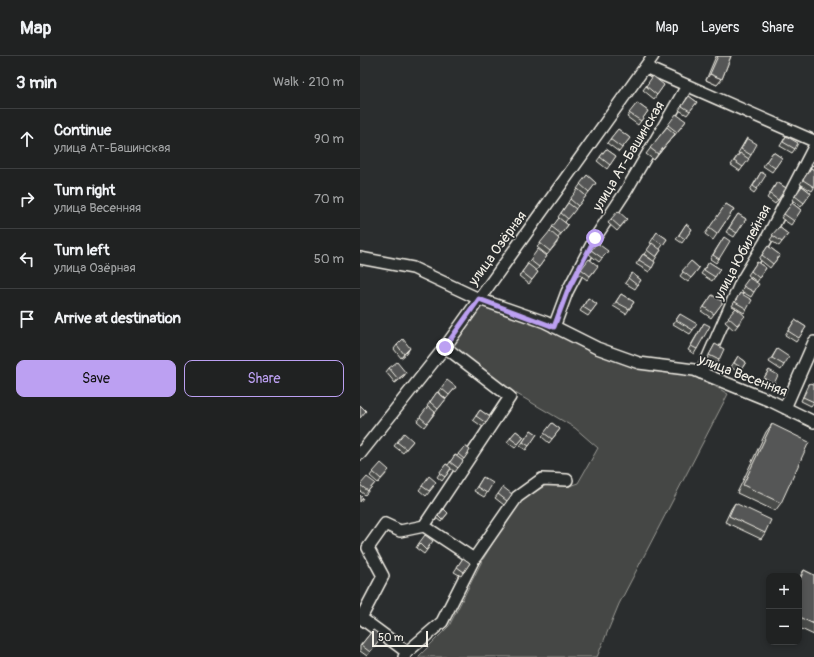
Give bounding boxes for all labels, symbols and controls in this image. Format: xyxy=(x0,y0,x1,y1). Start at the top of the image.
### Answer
text: Map xyxy=(20,16,51,40)
text: Map xyxy=(656,19,679,36)
text: Layers xyxy=(701,19,739,36)
text: Share xyxy=(761,19,794,36)
text: 3 min xyxy=(16,72,57,93)
text: Walk · 210 m xyxy=(273,74,344,90)
street label: улица Ат-Башинская xyxy=(588,98,668,215)
text: Continue xyxy=(54,121,112,140)
icon: ahead xyxy=(16,128,38,150)
text: 90 m xyxy=(314,131,344,147)
text: улица Ат-Башинская xyxy=(54,140,170,156)
text: Turn right xyxy=(54,181,115,200)
icon: right xyxy=(16,188,38,210)
text: 70 m xyxy=(314,191,344,207)
text: улица Весенняя xyxy=(54,200,141,216)
street label: улица Юбилейная xyxy=(710,202,775,304)
street label: улица Озёрная xyxy=(464,208,530,290)
route start xyxy=(586,229,604,247)
text: Turn left xyxy=(54,241,110,260)
icon: left xyxy=(16,248,38,270)
text: 50 m xyxy=(314,251,344,267)
text: улица Озёрная xyxy=(54,260,136,276)
icon: arrive xyxy=(16,308,38,330)
text: Arrive at destination xyxy=(54,309,181,328)
route end xyxy=(436,338,454,356)
street label: улица Весенняя xyxy=(695,350,790,400)
button: Save xyxy=(16,360,176,397)
button: Share xyxy=(184,360,344,397)
map controls xyxy=(766,573,802,645)
button: + xyxy=(766,573,802,609)
button: − xyxy=(766,609,802,645)
scale bar xyxy=(372,629,428,648)
text: 50 m xyxy=(378,631,404,644)

